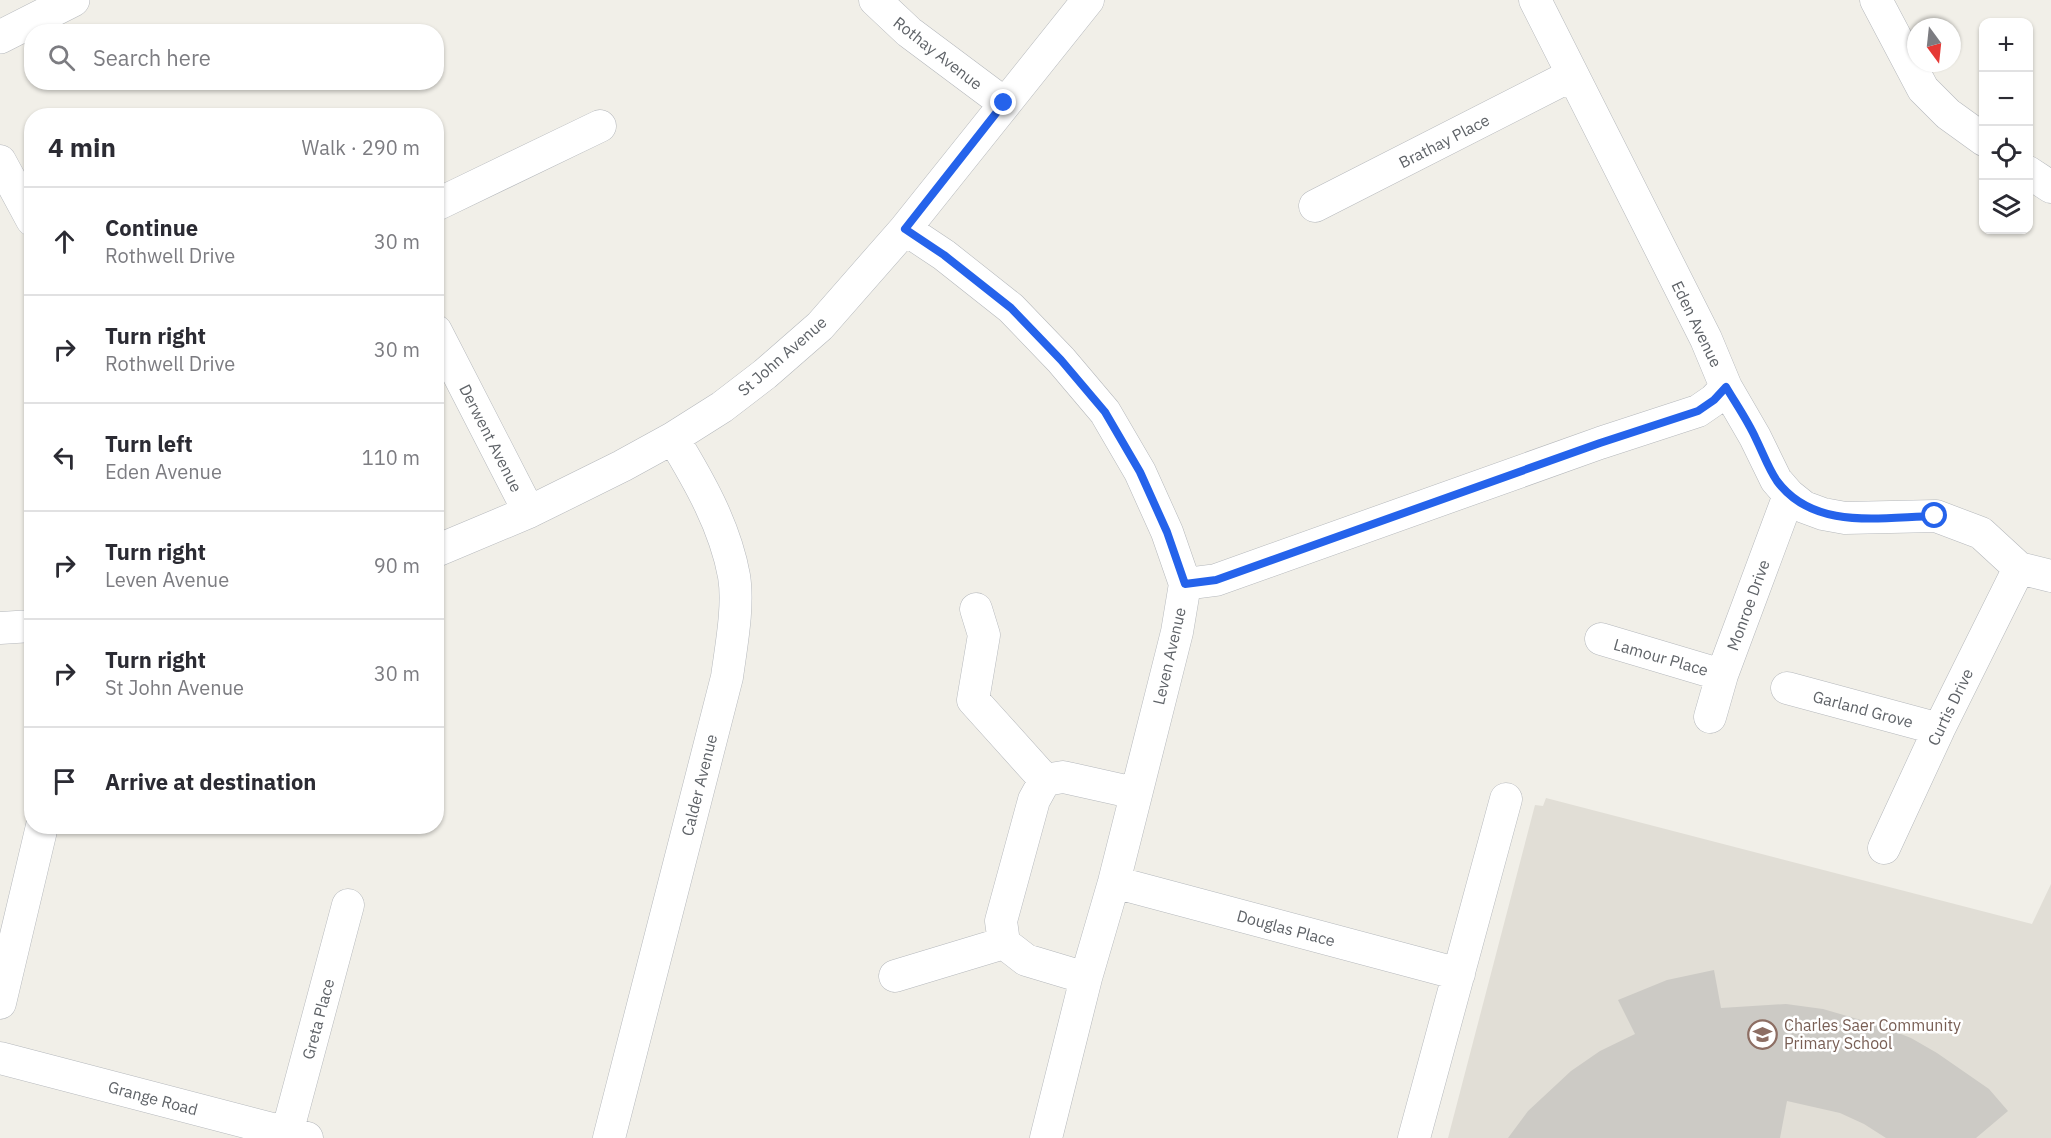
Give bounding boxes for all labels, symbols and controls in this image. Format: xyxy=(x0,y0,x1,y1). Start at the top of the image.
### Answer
street label: Rothay Avenue xyxy=(890,12,987,94)
north arrow xyxy=(1907,18,1961,72)
map controls xyxy=(1979,18,2033,234)
button: + xyxy=(1979,18,2033,72)
search box xyxy=(24,24,444,90)
icon: search xyxy=(45,41,78,74)
text: Search here xyxy=(93,43,211,72)
button: − xyxy=(1979,72,2033,126)
route end xyxy=(990,89,1016,115)
street label: Brathay Place xyxy=(1395,110,1493,172)
button: locate xyxy=(1979,126,2033,180)
text: 4 min xyxy=(48,130,116,164)
text: Walk · 290 m xyxy=(302,134,420,161)
button: layers xyxy=(1979,180,2033,234)
text: Continue xyxy=(105,213,198,242)
icon: ahead xyxy=(48,225,81,258)
text: 30 m xyxy=(374,228,420,255)
text: Rothwell Drive xyxy=(105,242,235,269)
street label: Eden Avenue xyxy=(1668,278,1727,371)
street label: St John Avenue xyxy=(733,312,831,400)
text: Turn right xyxy=(105,321,206,350)
icon: right xyxy=(48,333,81,366)
text: 30 m xyxy=(374,336,420,363)
text: Rothwell Drive xyxy=(105,350,235,377)
street label: Derwent Avenue xyxy=(455,381,527,495)
text: Turn left xyxy=(105,429,193,458)
icon: left xyxy=(48,441,81,474)
text: 110 m xyxy=(362,444,420,471)
text: Eden Avenue xyxy=(105,458,222,485)
route start xyxy=(1921,502,1947,528)
text: Turn right xyxy=(105,537,206,566)
icon: right xyxy=(48,549,81,582)
text: 90 m xyxy=(374,552,420,579)
street label: Monroe Drive xyxy=(1722,557,1774,653)
text: Leven Avenue xyxy=(105,566,229,593)
street label: Leven Avenue xyxy=(1148,605,1190,707)
street label: Lamour Place xyxy=(1611,634,1711,680)
text: Turn right xyxy=(105,645,206,674)
icon: right xyxy=(48,657,81,690)
text: 30 m xyxy=(374,660,420,687)
street label: Curtis Drive xyxy=(1923,665,1977,749)
text: St John Avenue xyxy=(105,674,244,701)
street label: Garland Grove xyxy=(1811,686,1915,732)
street label: Calder Avenue xyxy=(677,732,721,838)
icon: arrive xyxy=(48,765,81,798)
text: Arrive at destination xyxy=(105,767,316,796)
street label: Douglas Place xyxy=(1235,905,1338,951)
street label: Greta Place xyxy=(298,976,338,1062)
place label: Charles Saer Community Primary School xyxy=(1784,1015,1961,1053)
school or university icon: Charles Saer Community Primary School xyxy=(1747,1018,1779,1050)
street label: Grange Road xyxy=(106,1076,200,1120)

